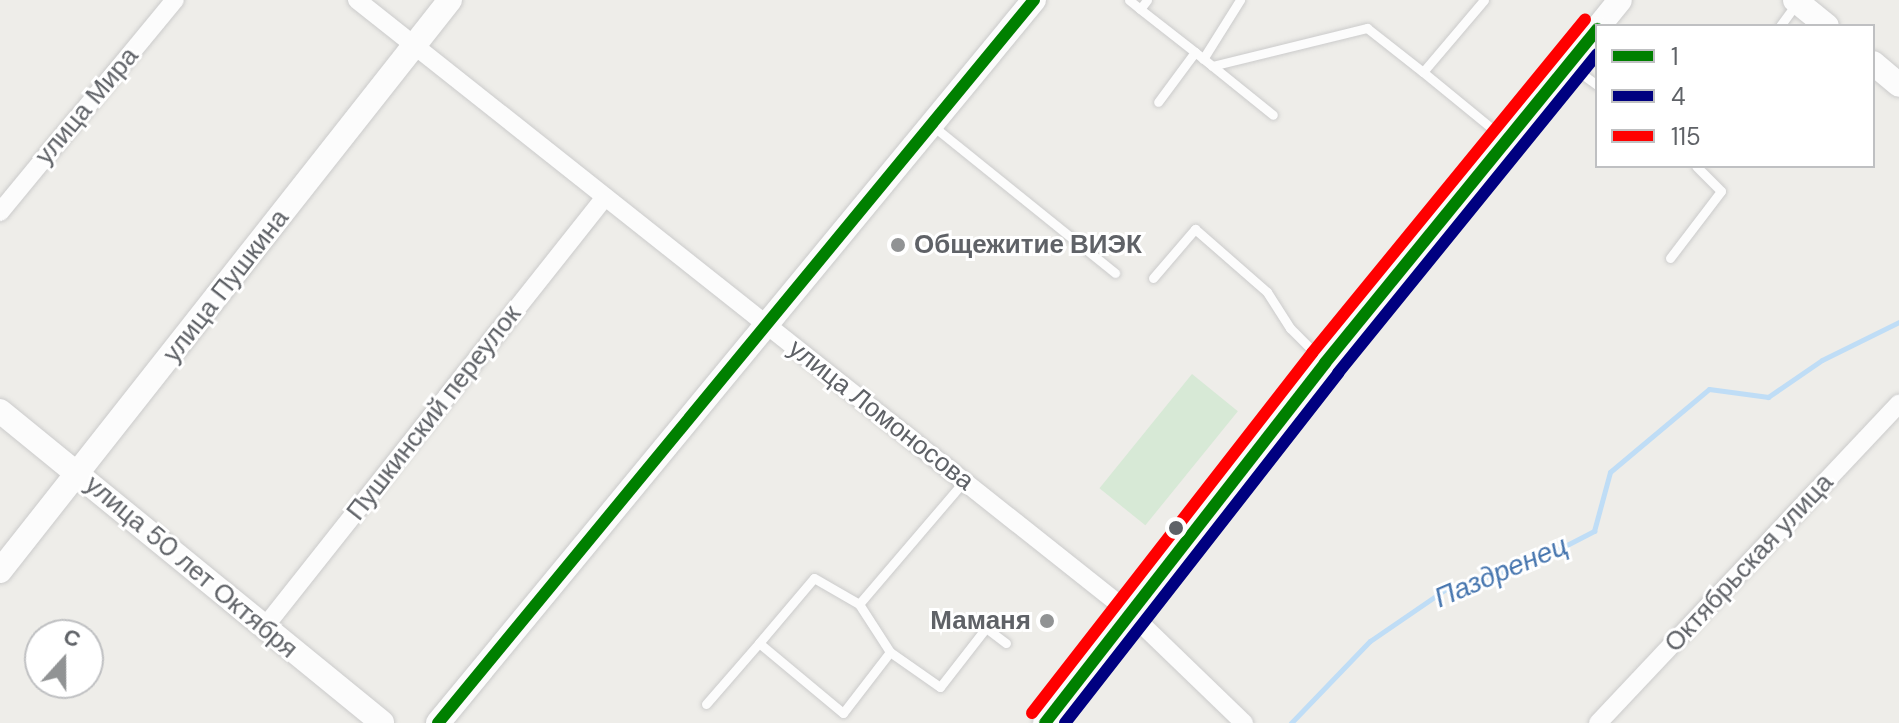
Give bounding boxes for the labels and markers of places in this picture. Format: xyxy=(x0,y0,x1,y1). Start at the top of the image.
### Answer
place label: Общежитие ВИЭК xyxy=(914,229,1142,261)
marker: Общежитие ВИЭК xyxy=(889,236,907,254)
unlabelled marker xyxy=(1168,520,1184,536)
place label: Маманя xyxy=(930,605,1031,637)
marker: Маманя xyxy=(1038,612,1056,630)

